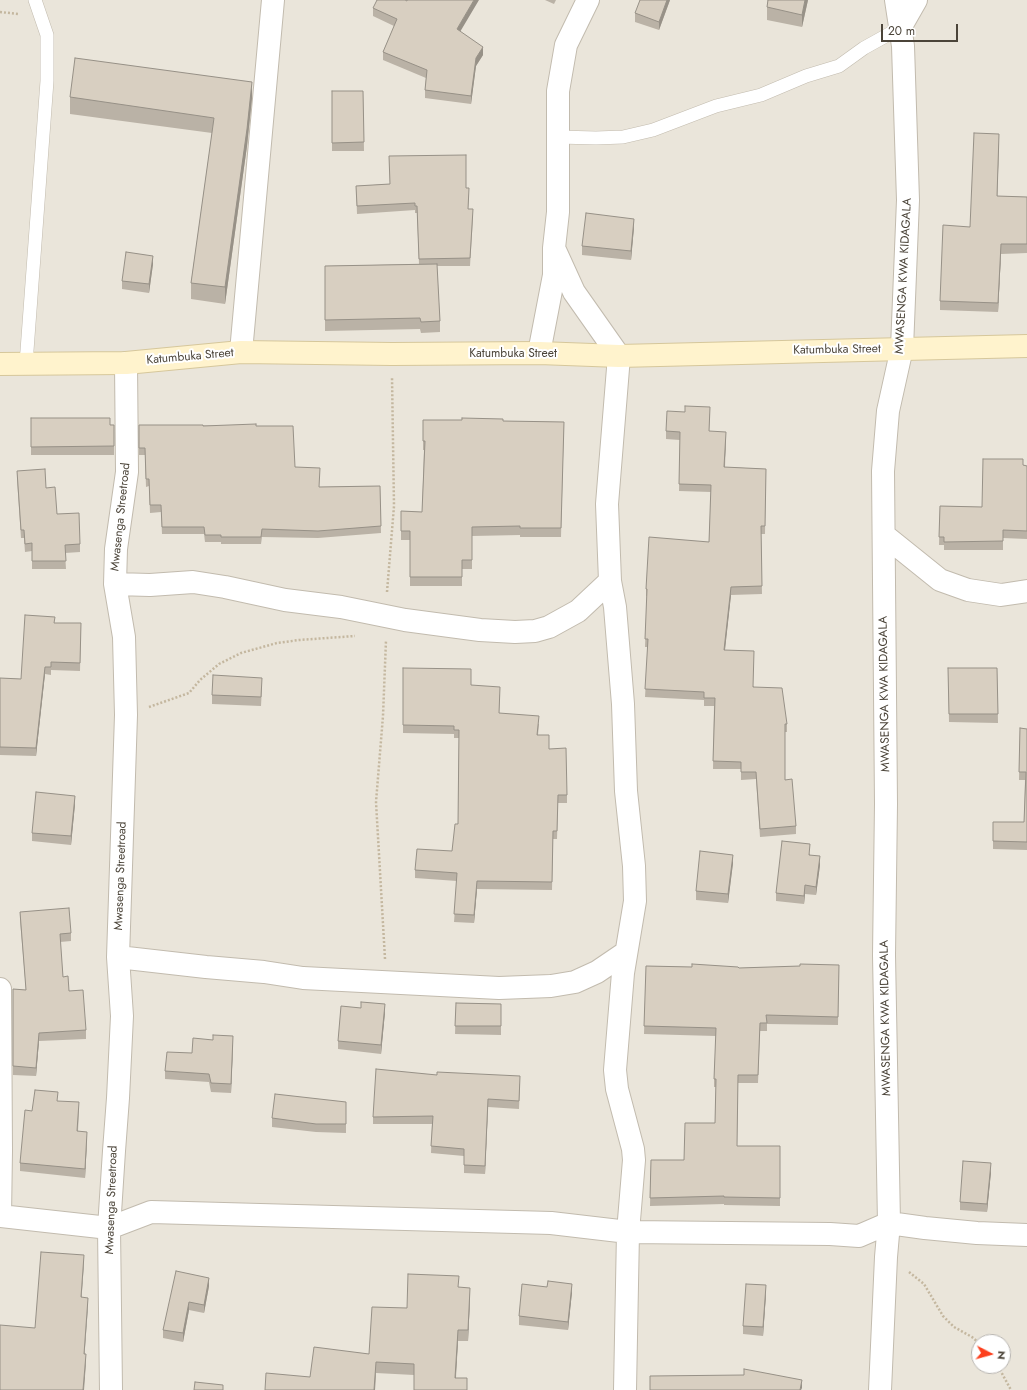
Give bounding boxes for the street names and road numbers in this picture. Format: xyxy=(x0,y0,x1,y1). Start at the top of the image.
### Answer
street label: MWASENGA KWA KIDAGALA xyxy=(893,198,915,354)
street label: Katumbuka Street xyxy=(793,342,881,358)
street label: Katumbuka Street xyxy=(146,346,234,368)
street label: Katumbuka Street xyxy=(469,347,557,361)
street label: Mwasenga Streetroad xyxy=(108,462,134,572)
street label: MWASENGA KWA KIDAGALA xyxy=(876,616,894,772)
street label: Mwasenga Streetroad xyxy=(112,821,130,931)
street label: MWASENGA KWA KIDAGALA xyxy=(877,940,895,1096)
street label: Mwasenga Streetroad xyxy=(103,1145,121,1255)

